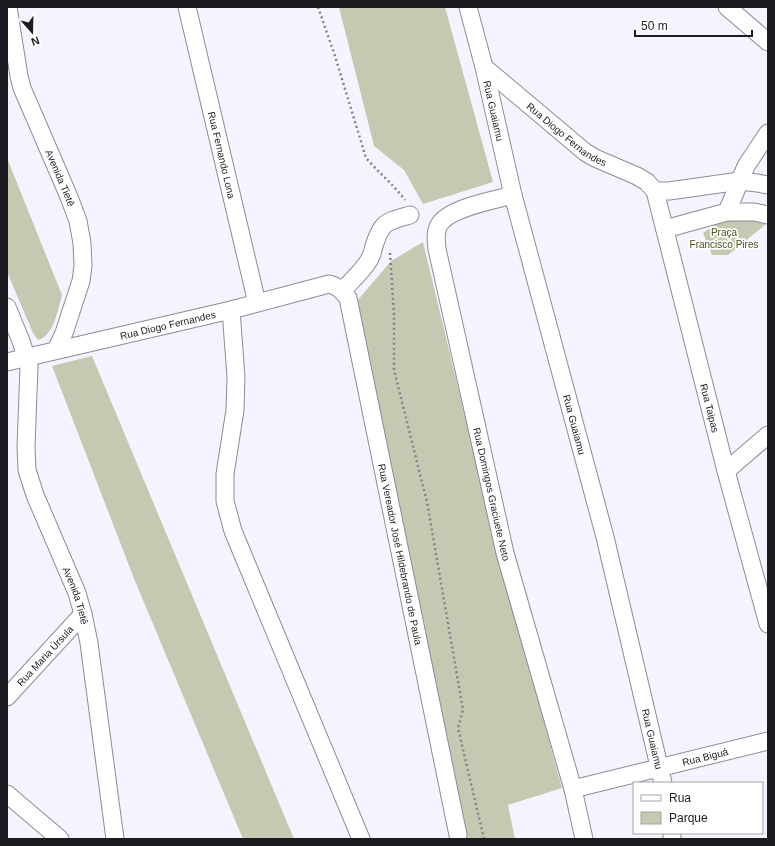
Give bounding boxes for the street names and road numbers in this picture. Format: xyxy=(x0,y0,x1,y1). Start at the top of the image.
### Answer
street label: Rua Guaiamu xyxy=(481,80,506,142)
street label: Rua Diogo Fernandes xyxy=(525,101,608,168)
street label: Rua Fernando Lona xyxy=(206,110,237,200)
street label: Avenida Tietê xyxy=(43,148,77,208)
street label: Rua Diogo Fernandes xyxy=(119,309,217,342)
street label: Rua Taipas xyxy=(698,383,721,434)
street label: Rua Guaiamu xyxy=(561,393,588,456)
street label: Rua Domingos Graciuete Neto xyxy=(471,427,512,563)
street label: Rua Vereador José Hildebrando de Paula xyxy=(376,463,424,646)
street label: Avenida Tietê xyxy=(60,565,90,626)
street label: Rua Maria Úrsula xyxy=(15,623,76,688)
street label: Rua Guaiamu xyxy=(640,708,665,770)
street label: Rua Biguá xyxy=(681,746,730,768)

